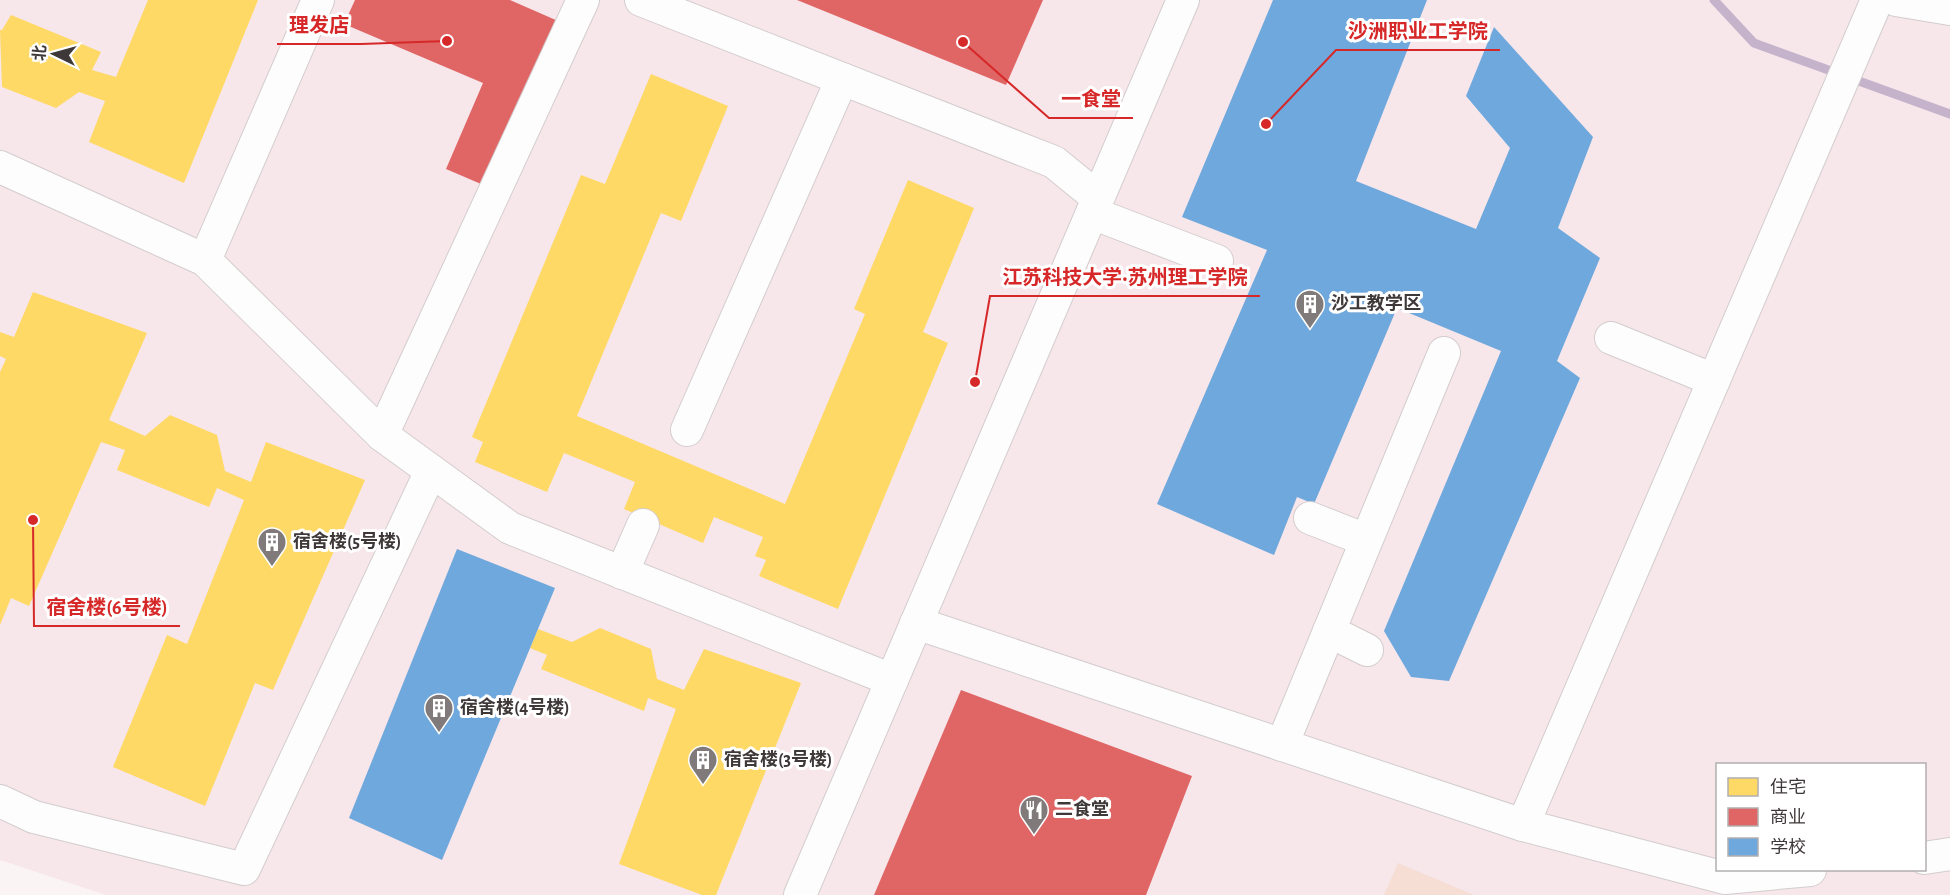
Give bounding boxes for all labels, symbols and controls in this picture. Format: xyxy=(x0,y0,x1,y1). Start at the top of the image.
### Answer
callout: 理发店 xyxy=(277,6,361,44)
callout: 沙洲职业工学院 xyxy=(1336,12,1500,50)
text: 理发店 xyxy=(289,14,349,36)
text: 沙洲职业工学院 xyxy=(1348,20,1488,42)
north arrow xyxy=(24,24,84,84)
text: 北 xyxy=(30,44,49,61)
callout: 一食堂 xyxy=(1049,80,1133,118)
text: 一食堂 xyxy=(1061,88,1121,110)
callout: 江苏科技大学•苏州理工学院 xyxy=(990,258,1260,296)
text: 江苏科技大学•苏州理工学院 xyxy=(1002,266,1248,288)
building icon: 沙工教学区 xyxy=(1294,288,1326,330)
place label: 沙工教学区 xyxy=(1331,293,1421,313)
building icon: 宿舍楼(5号楼) xyxy=(256,526,288,568)
place label: 宿舍楼(5号楼) xyxy=(293,531,402,551)
callout: 宿舍楼(6号楼) xyxy=(34,588,180,626)
text: 宿舍楼(6号楼) xyxy=(46,596,168,618)
building icon: 宿舍楼(4号楼) xyxy=(423,692,455,734)
place label: 宿舍楼(4号楼) xyxy=(460,697,570,717)
building icon: 宿舍楼(3号楼) xyxy=(687,744,719,786)
place label: 宿舍楼(3号楼) xyxy=(724,749,832,769)
legend xyxy=(1716,763,1926,871)
text: 住宅 xyxy=(1770,777,1806,797)
restaurant icon: 二食堂 xyxy=(1018,794,1050,836)
place label: 二食堂 xyxy=(1055,799,1109,819)
text: 商业 xyxy=(1770,807,1806,827)
text: 学校 xyxy=(1770,837,1806,857)

